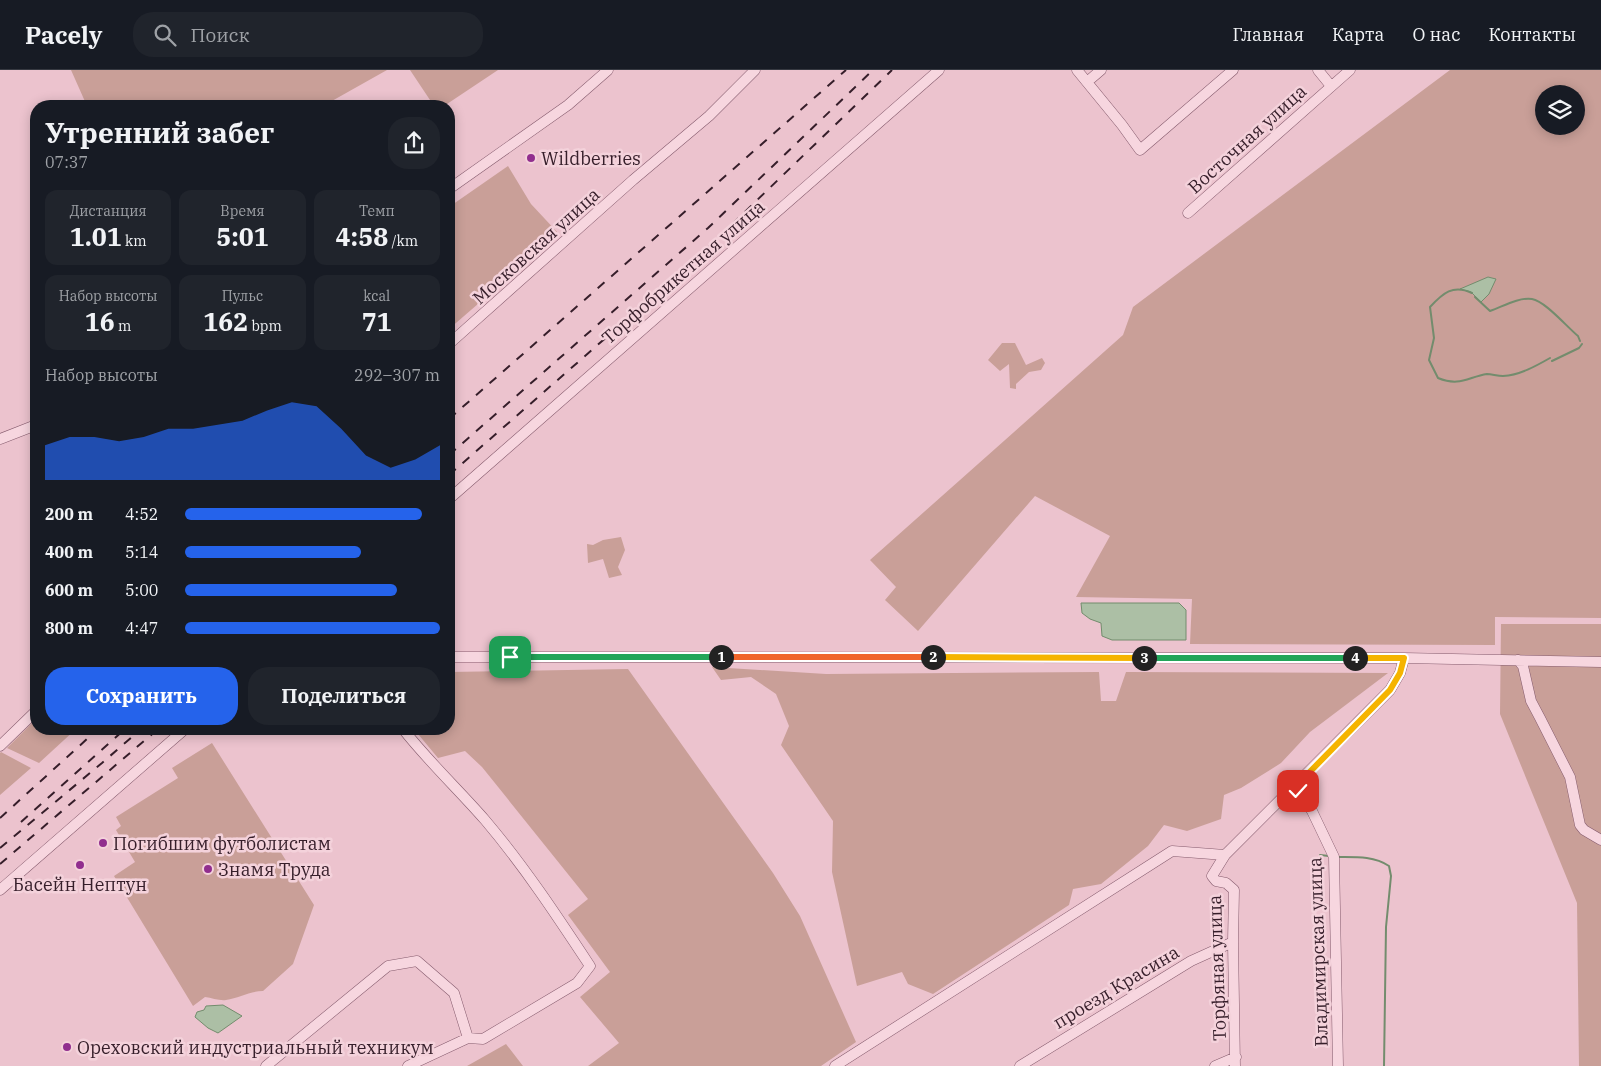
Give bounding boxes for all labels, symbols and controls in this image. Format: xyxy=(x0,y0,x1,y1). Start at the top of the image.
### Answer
search box xyxy=(133,12,483,57)
text: Pacely xyxy=(25,19,103,51)
icon: search xyxy=(151,21,179,49)
text: Поиск xyxy=(191,23,250,47)
text: Главная xyxy=(1232,23,1304,46)
text: Карта xyxy=(1332,23,1384,46)
text: О нас xyxy=(1412,23,1460,46)
text: Контакты xyxy=(1488,23,1576,46)
street label: Восточная улица xyxy=(1183,80,1311,198)
map controls xyxy=(1535,85,1585,135)
button: layers xyxy=(1535,85,1585,135)
text: Утренний забег xyxy=(45,114,274,151)
button: share xyxy=(388,117,440,169)
place label: Wildberries xyxy=(541,147,641,170)
text: 07:37 xyxy=(45,152,88,172)
marker: Wildberries xyxy=(525,152,537,164)
street label: Московская улица xyxy=(468,183,605,309)
street label: Торфобрикетная улица xyxy=(597,195,769,349)
text: Дистанция xyxy=(70,202,147,220)
text: Время xyxy=(220,202,265,220)
text: Темп xyxy=(359,202,395,220)
text: 1.01 xyxy=(70,220,122,253)
text: 5:01 xyxy=(216,220,269,253)
text: 4:58 xyxy=(336,220,388,253)
text: km xyxy=(122,232,147,250)
text: /km xyxy=(388,232,418,250)
text: Набор высоты xyxy=(59,287,158,305)
text: Пульс xyxy=(222,287,263,305)
text: kcal xyxy=(363,287,390,305)
text: 16 xyxy=(85,305,115,338)
text: 162 xyxy=(203,305,248,338)
text: 71 xyxy=(362,305,392,338)
text: m xyxy=(115,317,131,335)
text: bpm xyxy=(248,317,282,335)
text: Набор высоты xyxy=(45,365,158,385)
text: 292–307 m xyxy=(354,365,440,385)
text: 200 m xyxy=(45,504,93,524)
text: 4:52 xyxy=(125,504,158,524)
text: 400 m xyxy=(45,542,93,562)
text: 5:14 xyxy=(125,542,158,562)
text: 600 m xyxy=(45,580,93,600)
text: 5:00 xyxy=(125,580,158,600)
text: 800 m xyxy=(45,618,93,638)
text: 4:47 xyxy=(125,618,158,638)
pin xyxy=(489,636,531,678)
icon: arrive xyxy=(496,643,524,671)
pin: 1 xyxy=(708,644,734,670)
pin: 2 xyxy=(920,644,946,670)
pin: 3 xyxy=(1132,646,1156,670)
pin: 4 xyxy=(1342,646,1368,670)
text: 1 xyxy=(717,648,726,666)
text: 2 xyxy=(929,648,938,666)
text: 3 xyxy=(1140,649,1149,667)
text: 4 xyxy=(1351,649,1360,667)
button: Сохранить xyxy=(45,667,238,725)
button: Поделиться xyxy=(248,667,440,725)
pin xyxy=(1277,770,1319,812)
icon: check xyxy=(1284,777,1312,805)
place label: Погибшим футболистам xyxy=(113,832,331,855)
marker: Погибшим футболистам xyxy=(97,837,109,849)
street label: Владимирская улица xyxy=(1303,857,1333,1047)
place label: Знамя Труда xyxy=(218,858,331,881)
marker: Басейн Нептун xyxy=(74,859,86,871)
marker: Знамя Труда xyxy=(202,863,214,875)
place label: Басейн Нептун xyxy=(13,873,147,896)
street label: Торфяная улица xyxy=(1203,894,1231,1041)
street label: проезд Красина xyxy=(1049,940,1183,1034)
place label: Ореховский индустриальный техникум xyxy=(77,1036,434,1059)
marker: Ореховский индустриальный техникум xyxy=(61,1041,73,1053)

